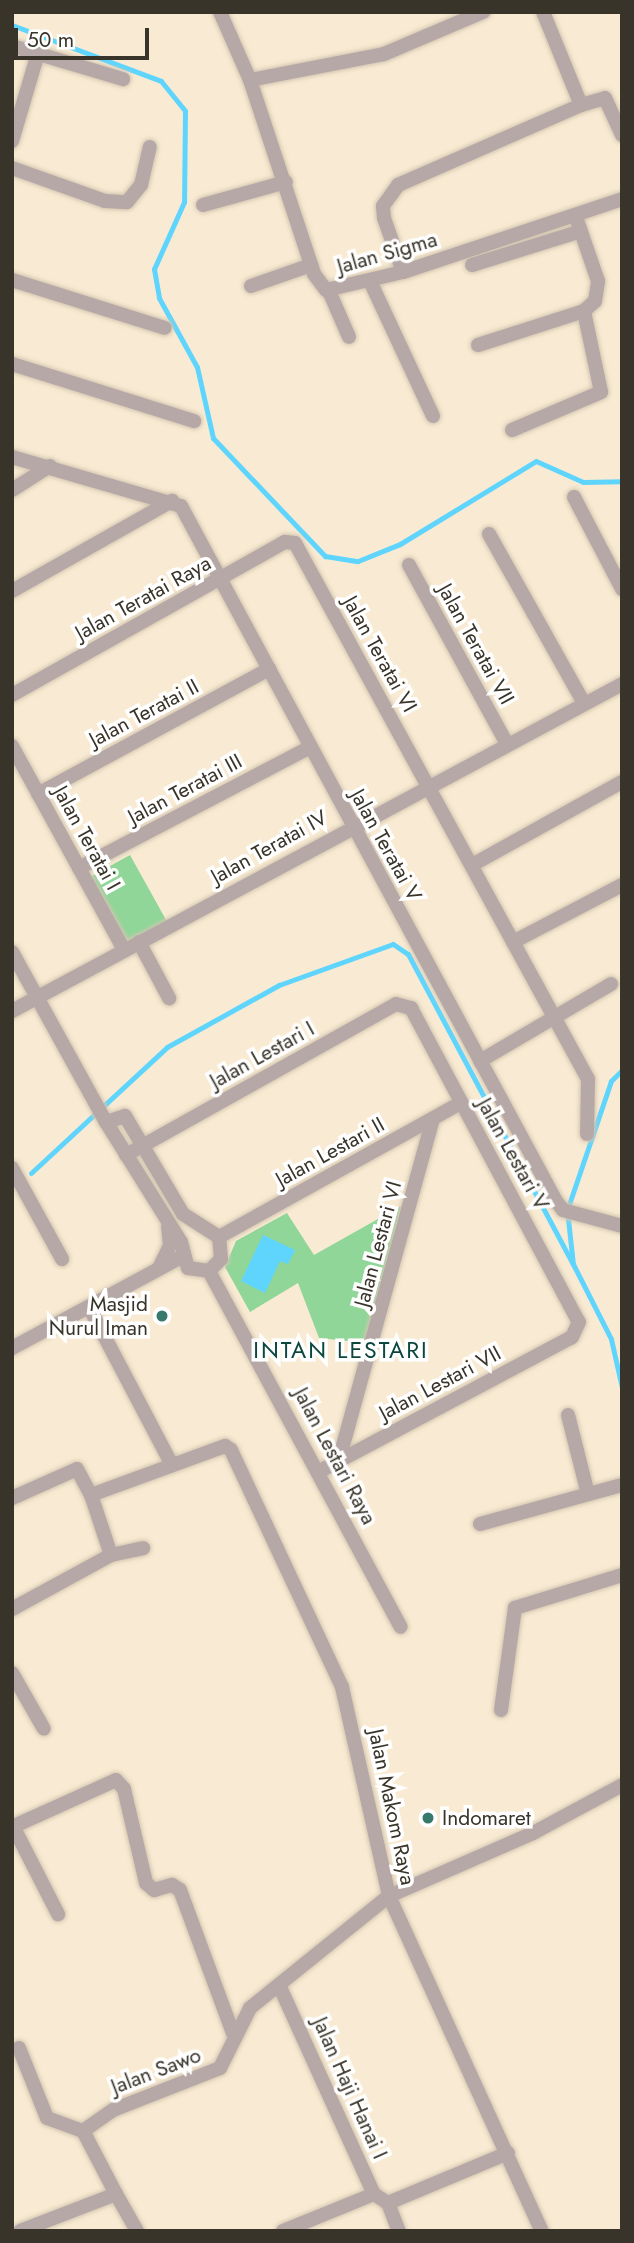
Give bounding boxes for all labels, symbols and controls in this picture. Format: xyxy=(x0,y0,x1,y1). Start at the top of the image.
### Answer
scale bar xyxy=(18,14,152,58)
text: 50 m xyxy=(27,25,74,55)
street label: Jalan Sigma xyxy=(334,227,440,279)
street label: Jalan Teratai Raya xyxy=(71,550,215,646)
street label: Jalan Teratai VII xyxy=(432,579,520,709)
street label: Jalan Teratai VI xyxy=(338,591,422,717)
street label: Jalan Teratai II xyxy=(85,674,203,752)
street label: Jalan Teratai III xyxy=(124,748,246,830)
street label: Jalan Teratai I xyxy=(48,782,126,894)
street label: Jalan Teratai V xyxy=(345,785,427,905)
street label: Jalan Teratai IV xyxy=(206,805,332,889)
street label: Jalan Lestari I xyxy=(205,1016,319,1094)
street label: Jalan Lestari V xyxy=(472,1094,554,1214)
street label: Jalan Lestari II xyxy=(271,1112,389,1192)
street label: Jalan Lestari VI xyxy=(349,1178,407,1310)
place label: Masjid Nurul Iman xyxy=(49,1291,148,1341)
marker: Masjid Nurul Iman xyxy=(154,1308,170,1324)
district label: INTAN LESTARI xyxy=(255,1336,427,1364)
street label: Jalan Lestari VII xyxy=(375,1340,505,1426)
street label: Jalan Lestari Raya xyxy=(288,1383,382,1529)
street label: Jalan Makom Raya xyxy=(363,1727,421,1887)
place label: Indomaret xyxy=(442,1805,531,1831)
marker: Indomaret xyxy=(420,1810,436,1826)
street label: Jalan Haji Hanai I xyxy=(307,2013,393,2163)
street label: Jalan Sawo xyxy=(107,2042,205,2100)

